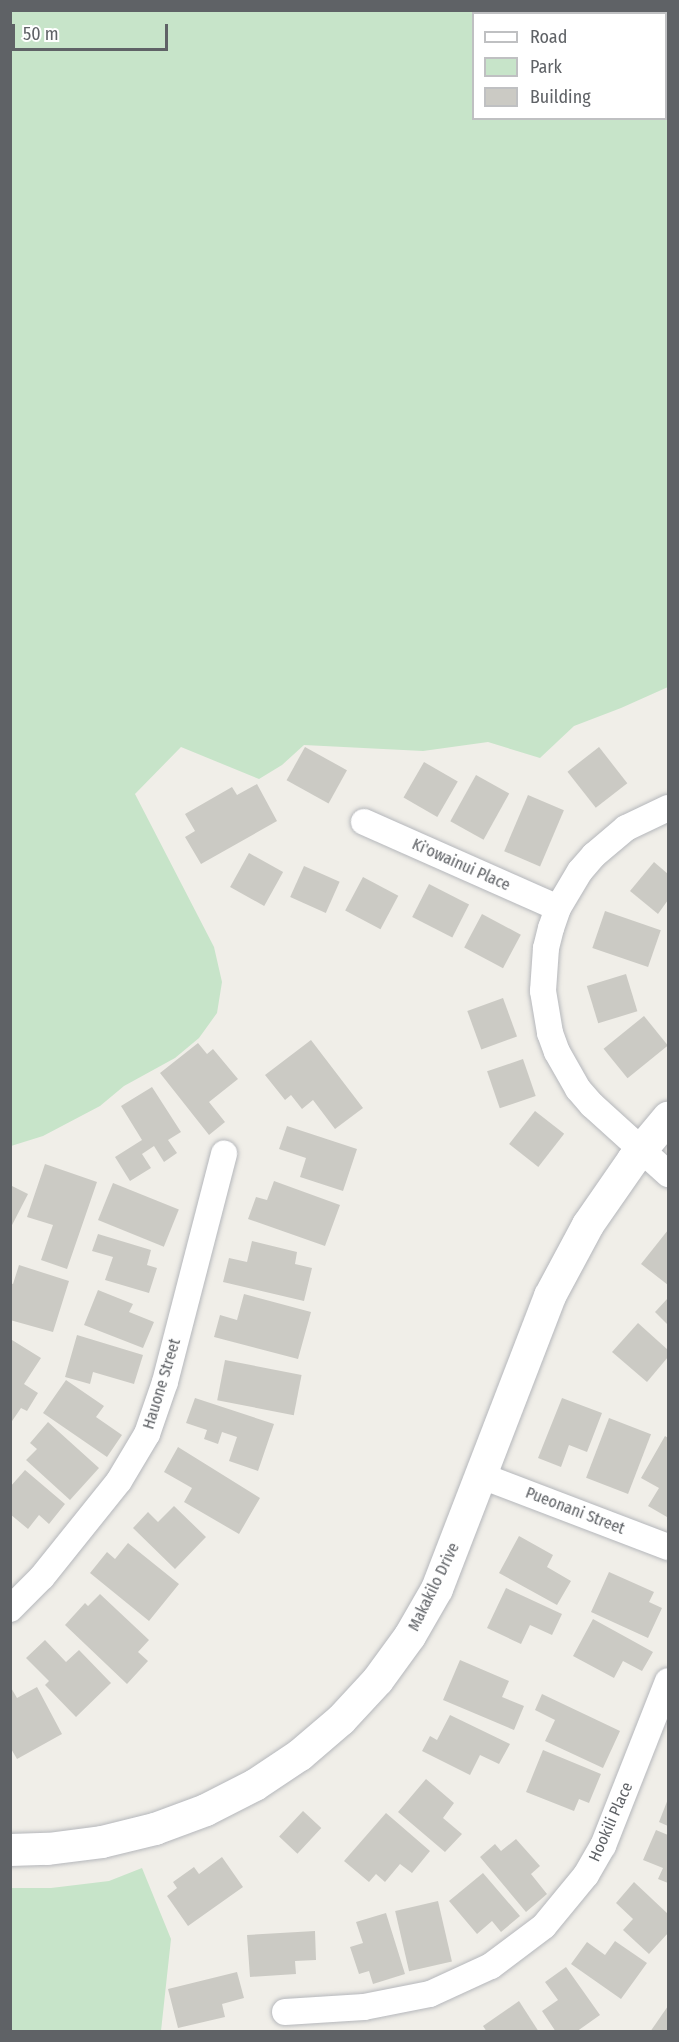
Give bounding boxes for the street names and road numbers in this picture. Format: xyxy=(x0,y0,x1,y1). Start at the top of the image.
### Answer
street label: Ki'owainui Place xyxy=(409,835,513,895)
street label: Hauone Street xyxy=(139,1336,185,1432)
street label: Pueonani Street xyxy=(523,1483,627,1539)
street label: Makakilo Drive xyxy=(404,1540,464,1634)
street label: Hookili Place xyxy=(585,1779,637,1865)

